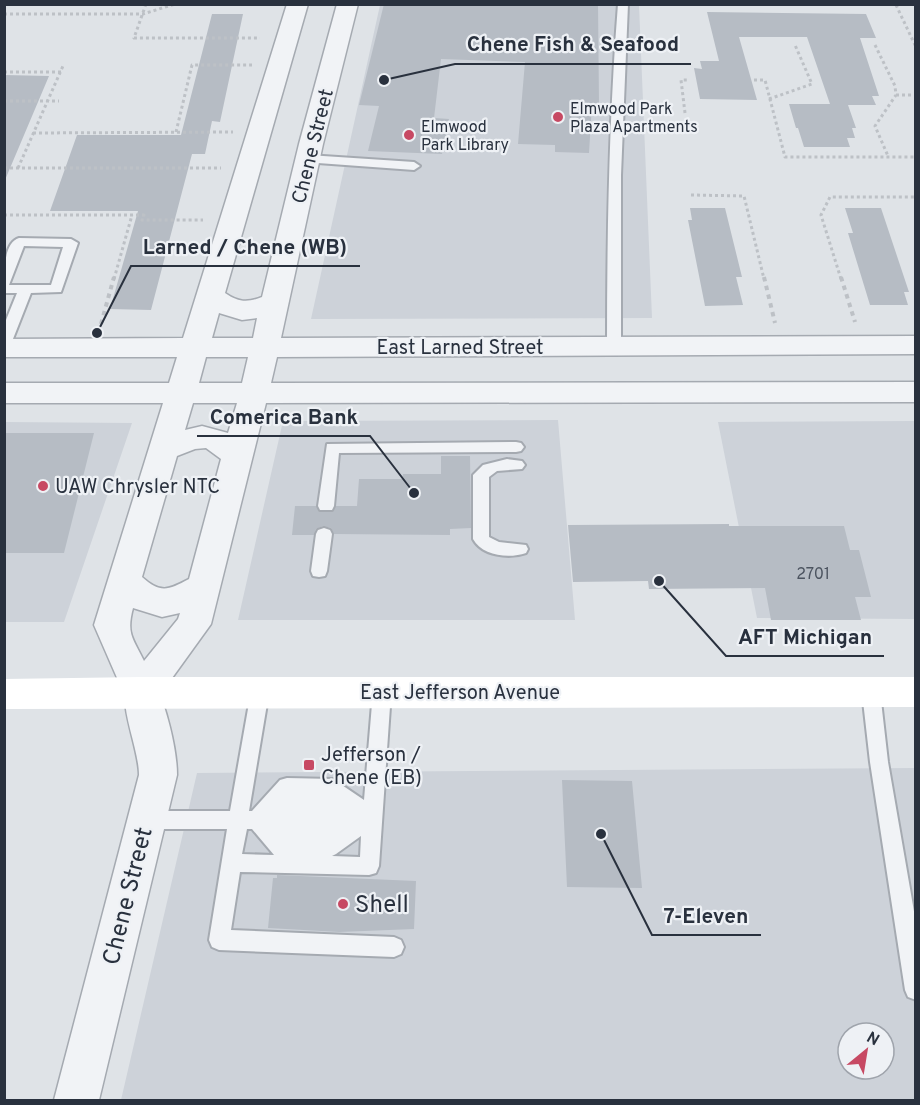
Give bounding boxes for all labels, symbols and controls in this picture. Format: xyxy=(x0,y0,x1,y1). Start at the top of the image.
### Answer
callout: Chene Fish & Seafood xyxy=(455,25,691,64)
text: Chene Fish & Seafood xyxy=(467,32,679,59)
street label: Chene Street xyxy=(287,86,341,207)
place label: Elmwood Park Plaza Apartments xyxy=(570,100,698,138)
marker: Elmwood Park Plaza Apartments xyxy=(551,110,565,124)
place label: Elmwood Park Library xyxy=(421,118,509,156)
marker: Elmwood Park Library xyxy=(402,128,416,142)
callout: Larned / Chene (WB) xyxy=(131,227,360,266)
text: Larned / Chene (WB) xyxy=(143,235,347,262)
street label: East Larned Street xyxy=(376,336,544,362)
callout: Comerica Bank xyxy=(197,397,370,436)
text: Comerica Bank xyxy=(210,405,359,432)
place label: UAW Chrysler NTC xyxy=(55,475,220,501)
marker: UAW Chrysler NTC xyxy=(36,479,50,493)
house number: 2701 xyxy=(796,565,830,585)
callout: AFT Michigan xyxy=(726,617,884,656)
text: AFT Michigan xyxy=(738,625,872,652)
street label: East Jefferson Avenue xyxy=(360,681,560,707)
place label: Jefferson / Chene (EB) xyxy=(321,743,422,792)
marker: Jefferson / Chene (EB) xyxy=(302,758,316,772)
street label: Chene Street xyxy=(97,824,161,969)
place label: Shell xyxy=(355,891,409,921)
callout: 7-Eleven xyxy=(652,896,761,935)
marker: Shell xyxy=(336,897,350,911)
text: 7-Eleven xyxy=(664,904,748,931)
north arrow xyxy=(836,1021,896,1081)
text: N xyxy=(863,1028,882,1051)

